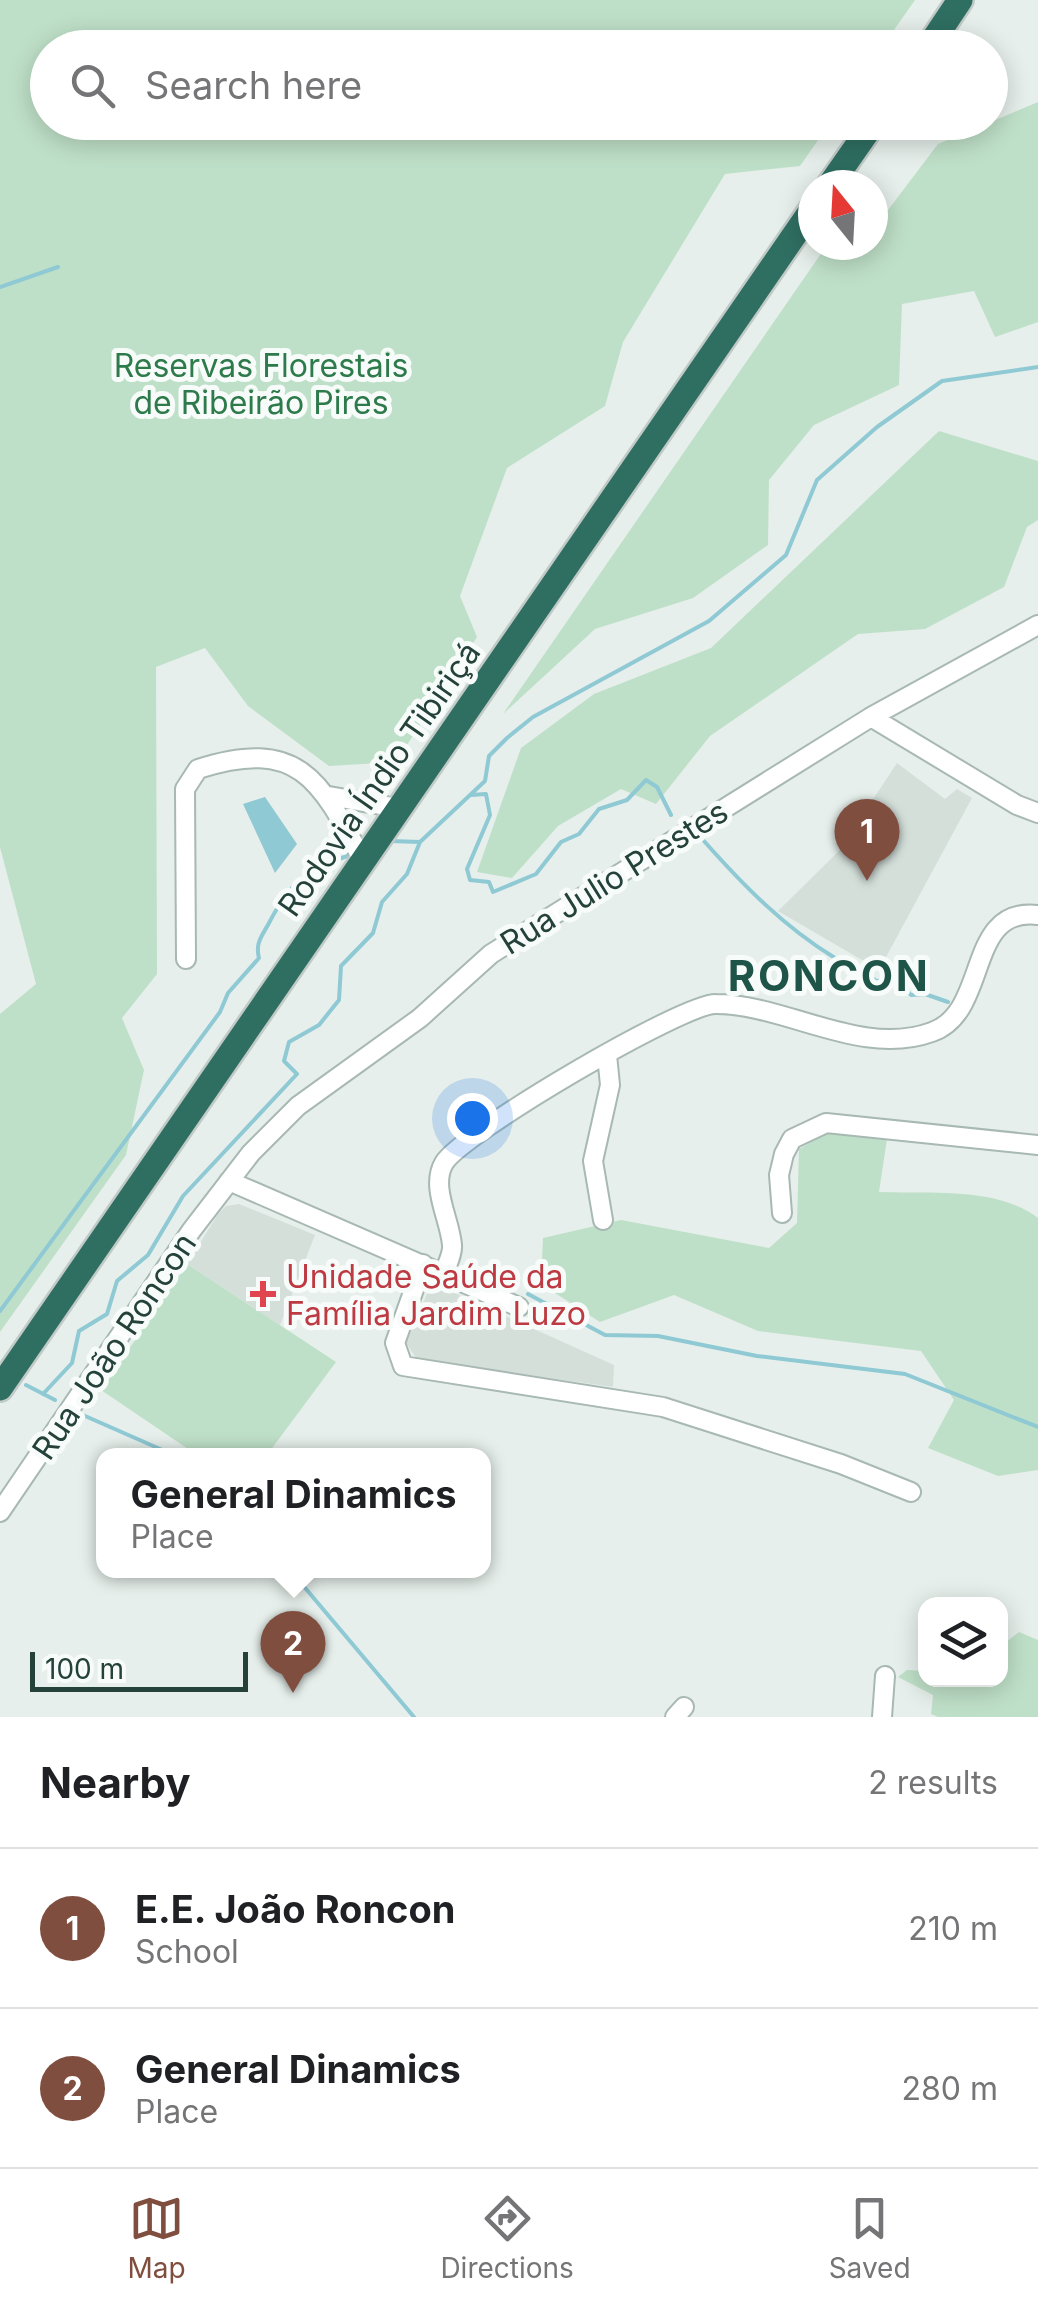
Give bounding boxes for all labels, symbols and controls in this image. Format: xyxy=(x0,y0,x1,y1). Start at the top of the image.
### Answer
search box xyxy=(30,30,1008,140)
icon: search xyxy=(65,58,120,113)
text: Search here xyxy=(145,62,362,108)
north arrow xyxy=(798,170,888,260)
park label: Reservas Florestais de Ribeirão Pires xyxy=(114,346,408,422)
street label: Rodovia Índio Tibiriçá xyxy=(270,634,488,924)
street label: Rua Julio Prestes xyxy=(493,791,735,963)
pin: 1 xyxy=(834,798,900,881)
district label: RONCON xyxy=(728,950,930,1001)
your location xyxy=(447,1093,498,1144)
street label: Rua João Roncon xyxy=(24,1225,204,1467)
place label: Unidade Saúde da Família Jardim Luzo xyxy=(286,1257,586,1333)
marker: Unidade Saúde da Família Jardim Luzo xyxy=(250,1281,276,1307)
popup xyxy=(96,1448,491,1578)
text: General Dinamics xyxy=(131,1471,456,1517)
text: Place xyxy=(131,1517,214,1556)
map controls xyxy=(918,1597,1008,1687)
button: layers xyxy=(918,1597,1008,1687)
pin: 2 xyxy=(260,1610,326,1693)
scale bar xyxy=(30,1647,248,1692)
text: 100 m xyxy=(45,1652,124,1686)
text: Nearby xyxy=(40,1757,191,1808)
text: 2 results xyxy=(868,1763,998,1802)
text: E.E. João Roncon xyxy=(135,1886,455,1932)
text: 1 xyxy=(66,1909,79,1948)
text: 210 m xyxy=(908,1909,998,1948)
text: School xyxy=(135,1932,239,1971)
text: General Dinamics xyxy=(135,2046,461,2092)
text: 2 xyxy=(62,2069,83,2108)
text: 280 m xyxy=(901,2069,998,2108)
text: Place xyxy=(135,2092,218,2131)
tab: Map xyxy=(127,2191,186,2285)
tab: Directions xyxy=(440,2191,574,2285)
tab: Saved xyxy=(829,2191,911,2285)

